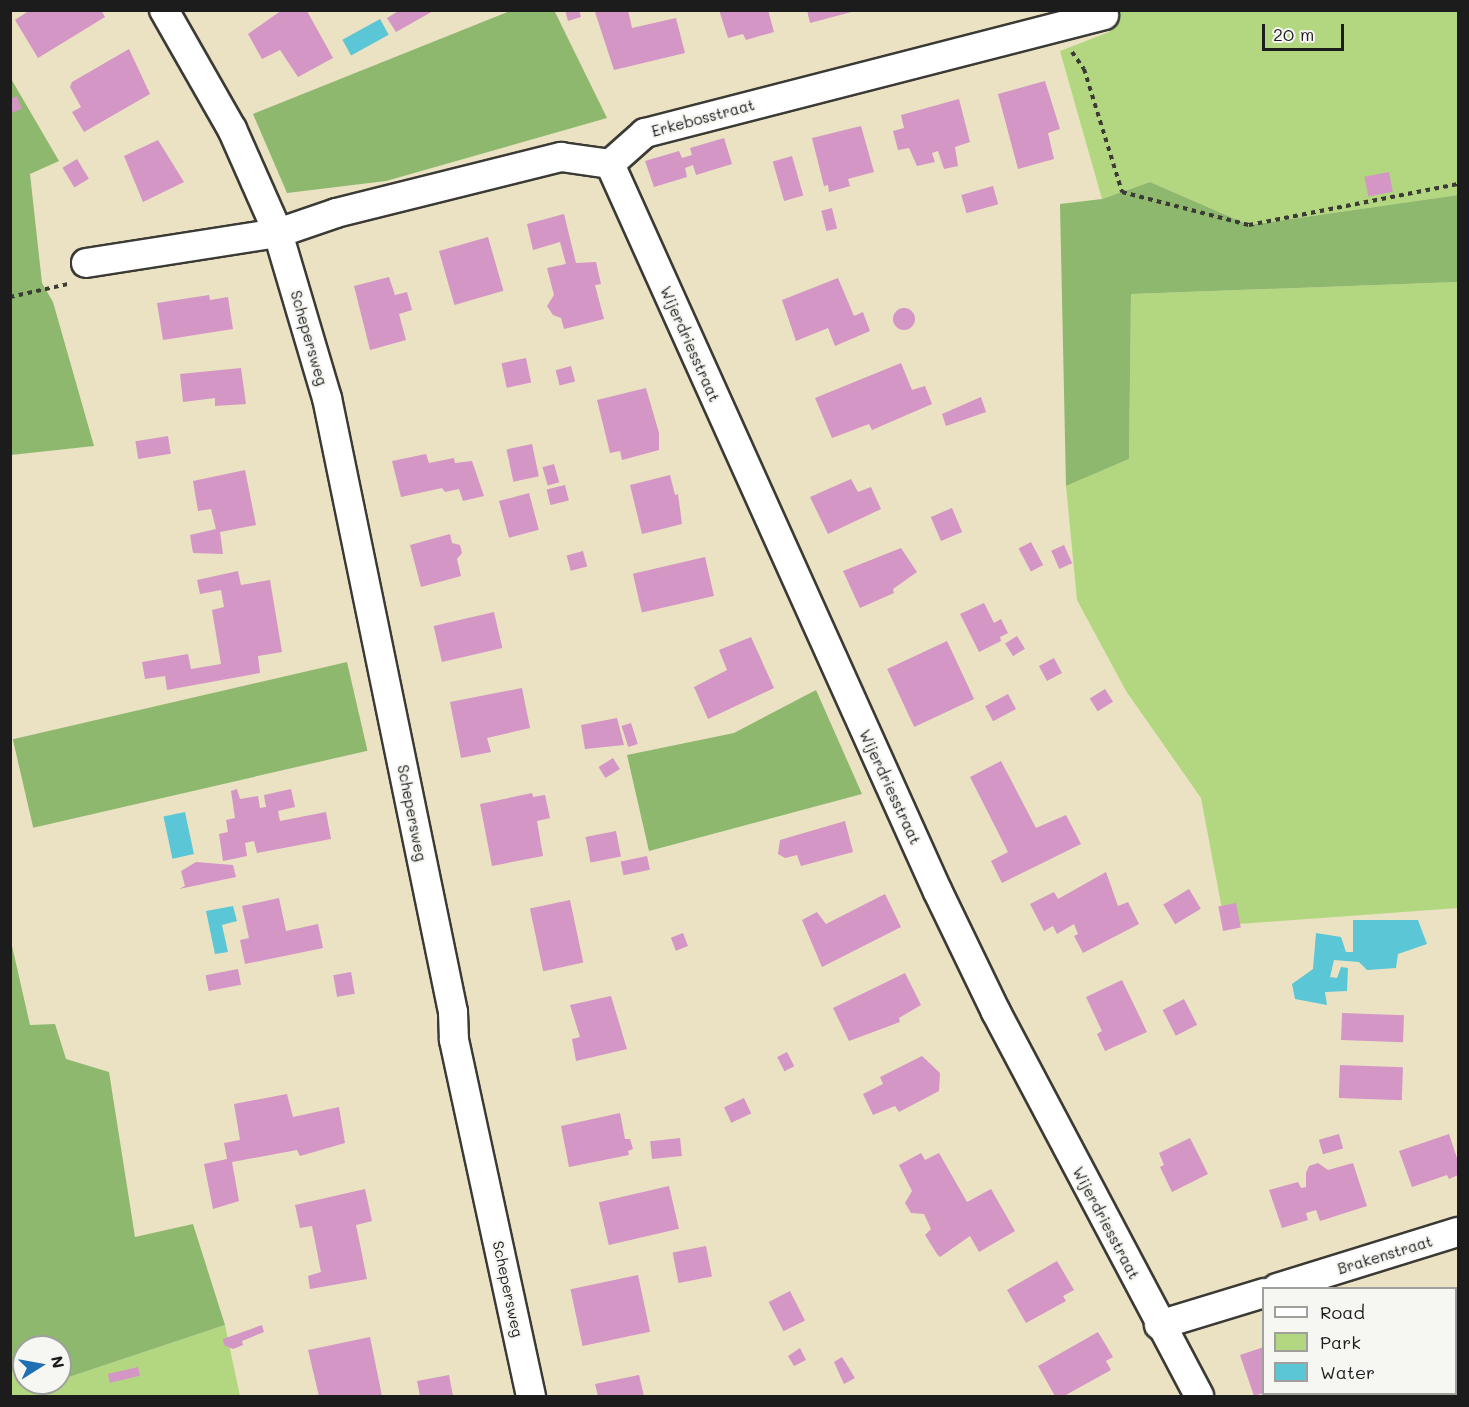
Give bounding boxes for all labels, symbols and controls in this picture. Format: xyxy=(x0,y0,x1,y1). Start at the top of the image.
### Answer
scale bar xyxy=(1265,12,1348,50)
text: 20 m xyxy=(1273,22,1314,46)
street label: Erkebosstraat xyxy=(650,96,756,140)
street label: Wijerdriesstraat xyxy=(656,283,724,405)
street label: Schepersweg xyxy=(287,288,331,388)
street label: Wijerdriesstraat xyxy=(856,727,924,847)
street label: Schepersweg xyxy=(394,763,430,863)
street label: Wijerdriesstraat xyxy=(1069,1164,1143,1282)
street label: Brakenstraat xyxy=(1335,1232,1435,1278)
street label: Schepersweg xyxy=(489,1239,527,1339)
legend xyxy=(1262,1287,1457,1395)
text: Road xyxy=(1320,1300,1365,1324)
text: Park xyxy=(1320,1330,1361,1354)
north arrow xyxy=(12,1335,72,1395)
text: N xyxy=(47,1354,70,1370)
text: Water xyxy=(1320,1360,1375,1384)

